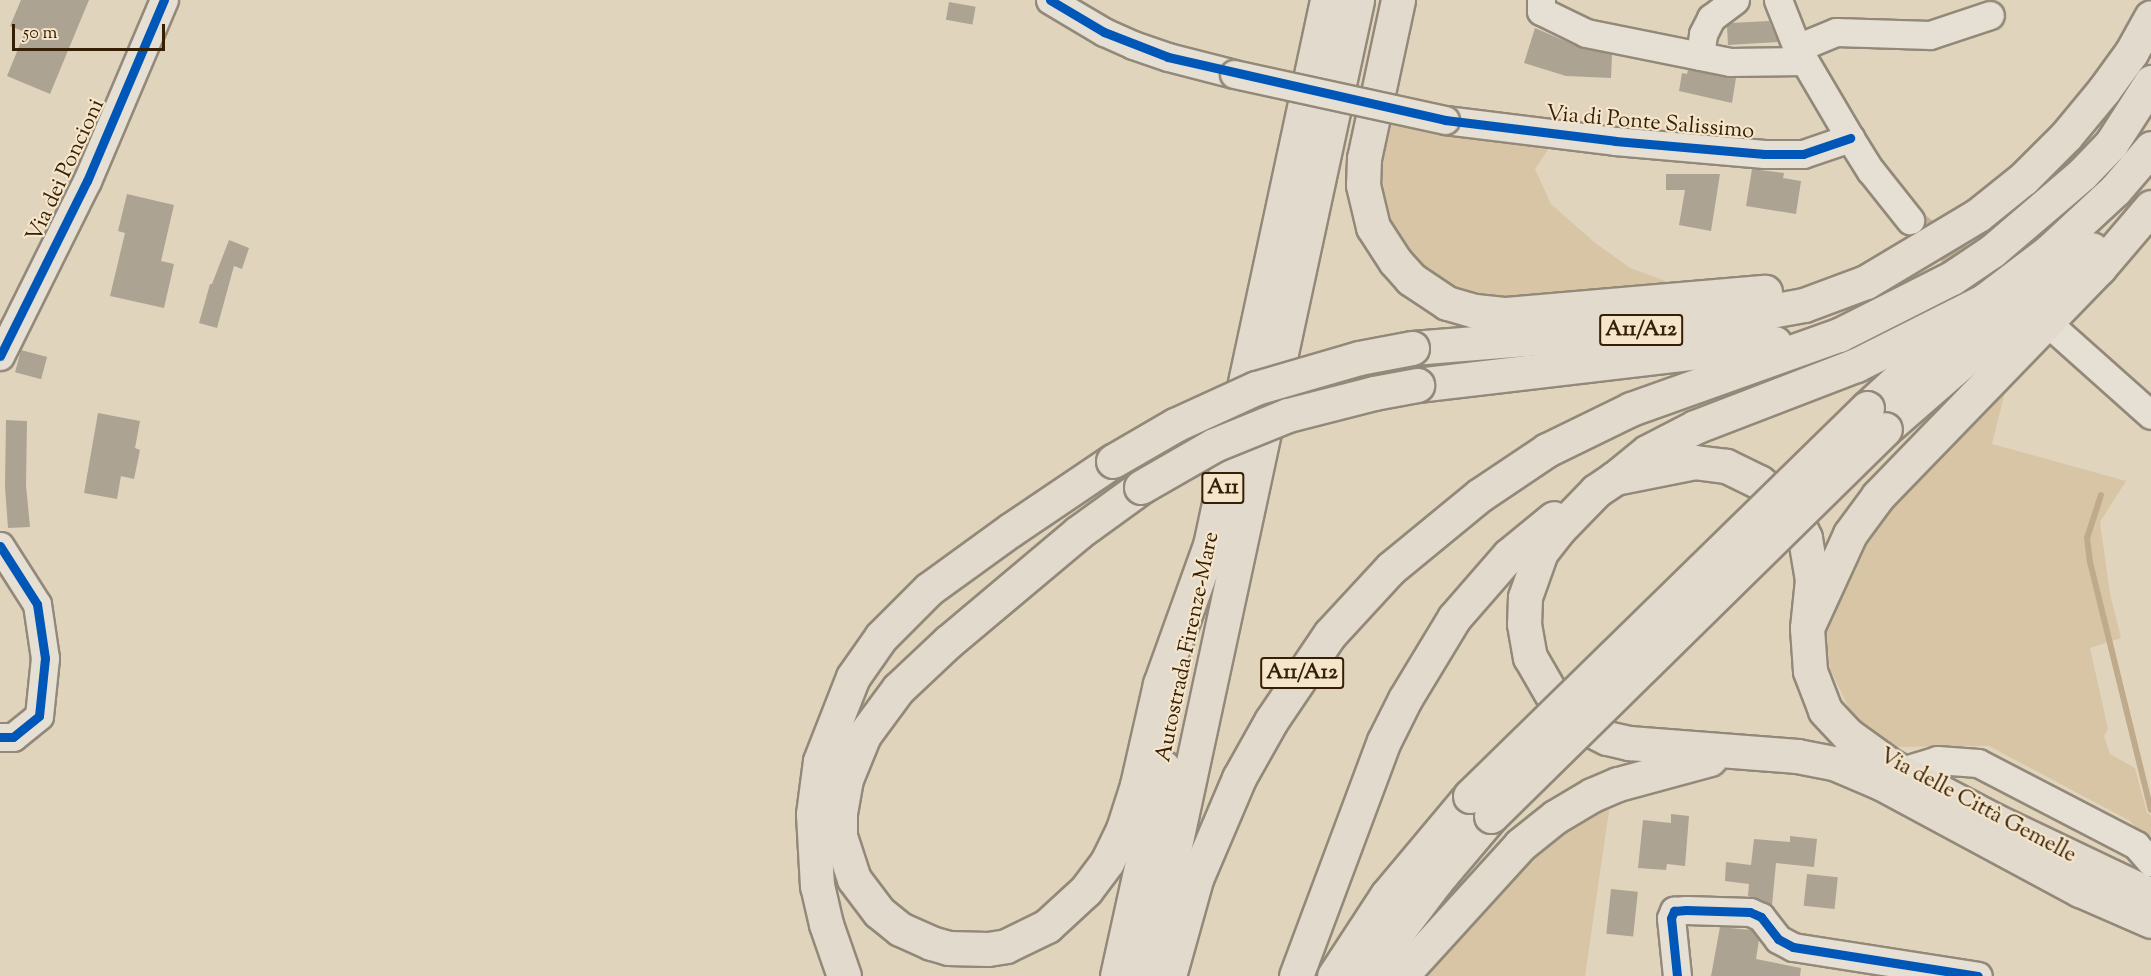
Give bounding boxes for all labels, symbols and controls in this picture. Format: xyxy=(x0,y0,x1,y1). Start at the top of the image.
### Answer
scale bar xyxy=(15,12,168,50)
text: 50 m xyxy=(23,21,57,47)
street label: Via dei Poncioni xyxy=(22,95,112,247)
street label: Via di Ponte Salissimo xyxy=(1545,102,1755,146)
road number: A11/A12 xyxy=(1599,312,1683,348)
road number: A11 xyxy=(1200,470,1246,506)
street label: Autostrada Firenze-Mare xyxy=(1152,530,1226,764)
road number: A11/A12 xyxy=(1260,655,1344,691)
street label: Via delle Città Gemelle xyxy=(1874,744,2080,870)

